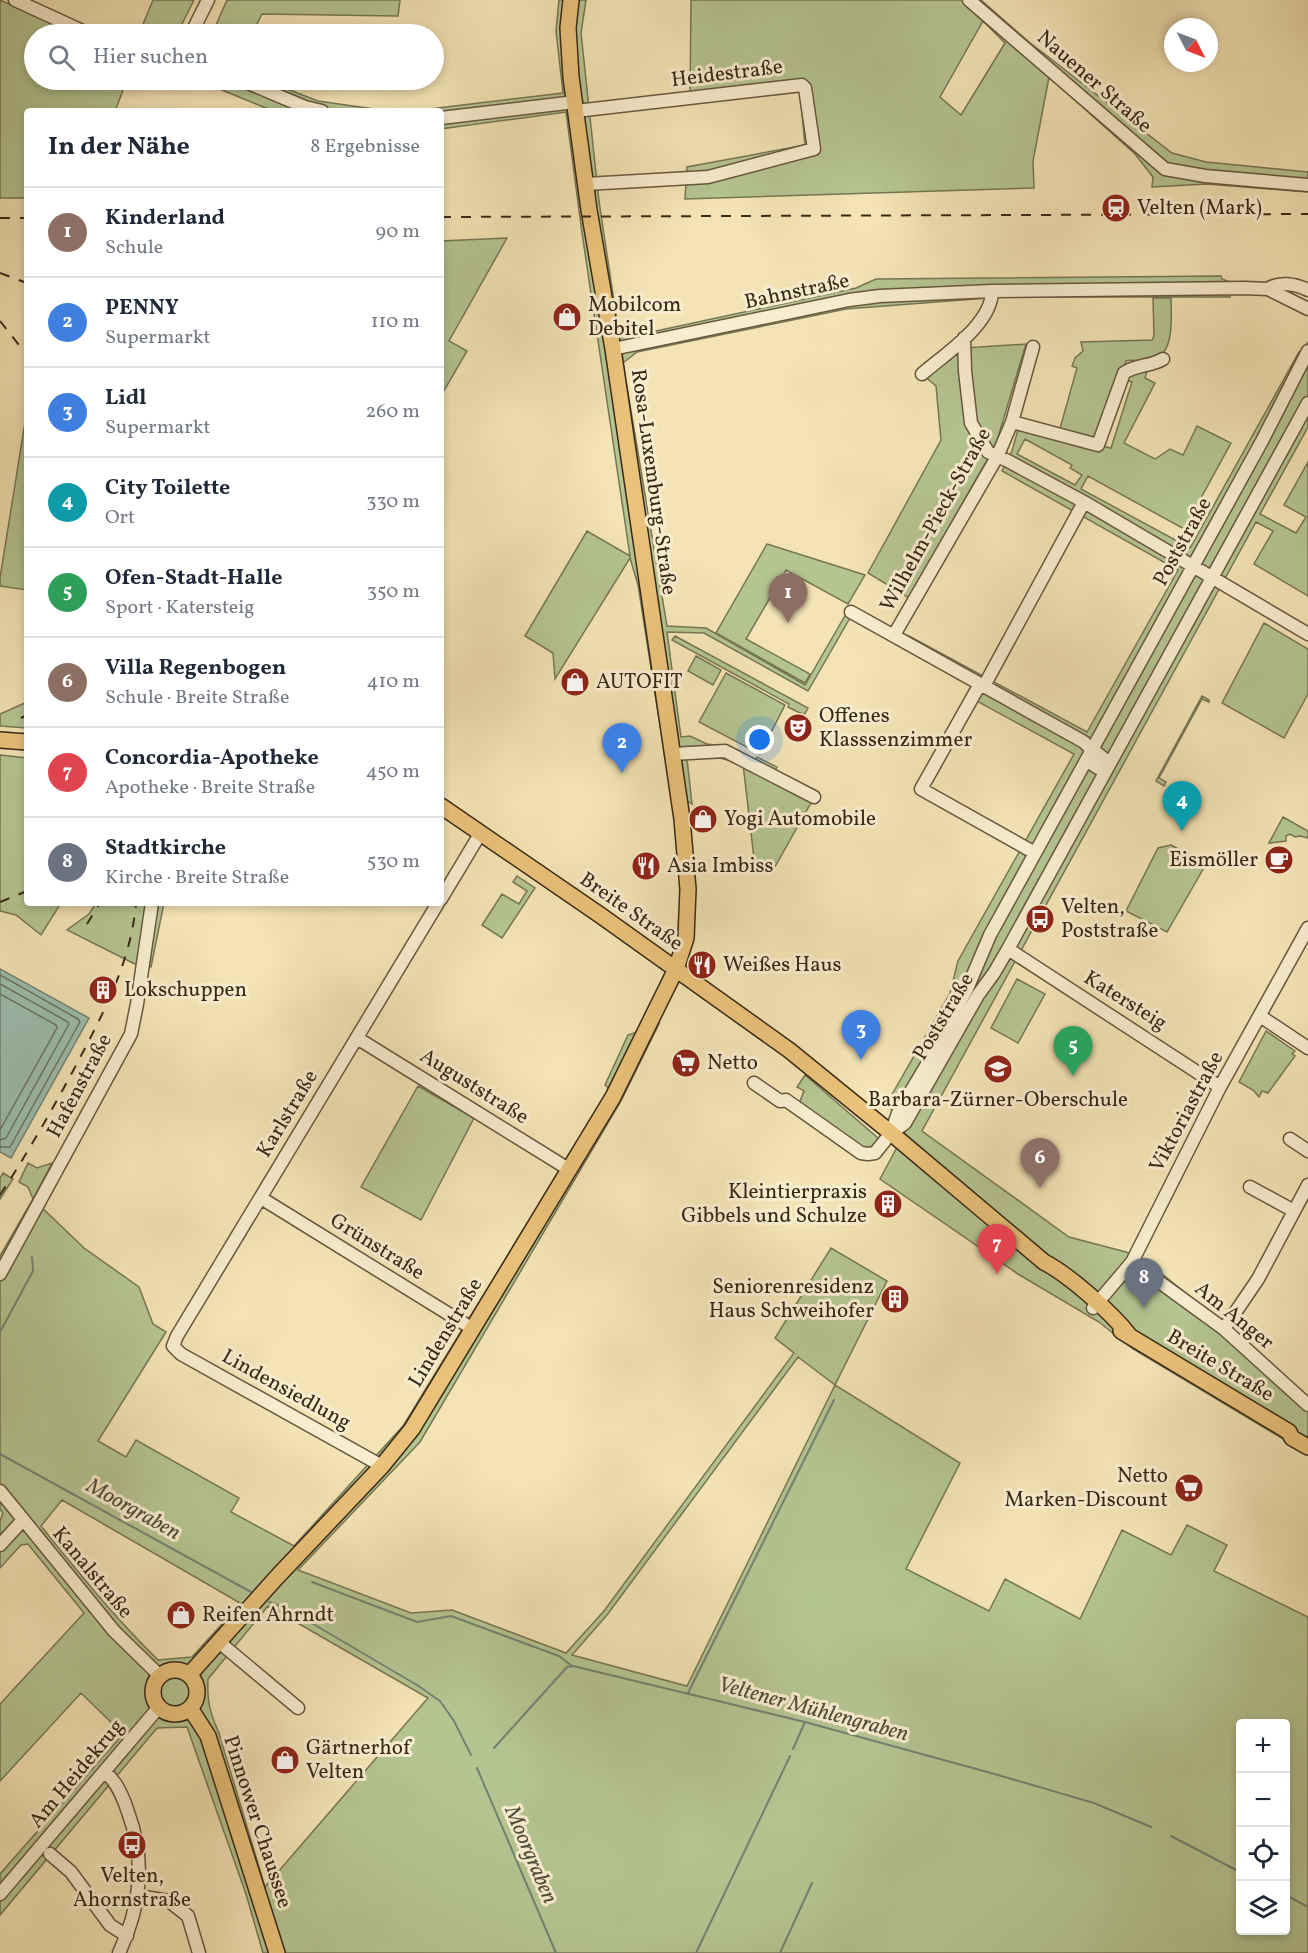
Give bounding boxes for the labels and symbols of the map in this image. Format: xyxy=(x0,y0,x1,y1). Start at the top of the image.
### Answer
north arrow xyxy=(1164,18,1218,72)
street label: Nauener Straße xyxy=(1030,24,1158,140)
street label: Heidestraße xyxy=(670,53,784,95)
station icon: Velten (Mark) xyxy=(1100,192,1132,224)
place label: Velten (Mark) xyxy=(1137,194,1262,223)
street label: Bahnstraße xyxy=(742,267,852,317)
place label: Mobilcom Debitel xyxy=(588,291,681,344)
shop icon: Mobilcom Debitel xyxy=(551,301,583,333)
street label: Rosa-Luxemburg-Straße xyxy=(623,367,683,597)
street label: Wilhelm-Pieck-Straße xyxy=(873,423,999,617)
street label: Poststraße xyxy=(1147,492,1219,592)
pin: 1 xyxy=(768,574,808,623)
shop icon: AUTOFIT xyxy=(559,666,591,698)
place label: AUTOFIT xyxy=(596,668,683,697)
place label: Offenes Klasssenzimmer xyxy=(819,702,972,755)
theatre icon: Offenes Klasssenzimmer xyxy=(782,712,814,744)
pin: 2 xyxy=(602,724,642,773)
your location xyxy=(745,725,774,754)
pin: 4 xyxy=(1162,782,1202,831)
shop icon: Yogi Automobile xyxy=(687,803,719,835)
place label: Yogi Automobile xyxy=(724,805,876,834)
cafe icon: Eismöller xyxy=(1263,844,1295,876)
place label: Eismöller xyxy=(1169,846,1258,875)
restaurant icon: Asia Imbiss xyxy=(630,850,662,882)
place label: Asia Imbiss xyxy=(667,852,774,881)
street label: Breite Straße xyxy=(573,866,689,958)
place label: Velten, Poststraße xyxy=(1061,893,1158,946)
bus stop icon: Velten, Poststraße xyxy=(1024,903,1056,935)
restaurant icon: Weißes Haus xyxy=(686,949,718,981)
place label: Weißes Haus xyxy=(723,951,841,980)
street label: Katersteig xyxy=(1078,964,1172,1038)
street label: Poststraße xyxy=(906,968,982,1066)
building icon: Lokschuppen xyxy=(87,974,119,1006)
place label: Lokschuppen xyxy=(124,976,247,1005)
pin: 3 xyxy=(842,1010,880,1060)
pin: 5 xyxy=(1054,1026,1092,1076)
street label: Hafenstraße xyxy=(40,1029,120,1143)
street label: Auguststraße xyxy=(414,1042,534,1132)
street label: Viktoriastraße xyxy=(1143,1046,1231,1178)
supermarket icon: Netto xyxy=(670,1047,702,1079)
place label: Netto xyxy=(707,1049,758,1078)
school or university icon: Barbara-Zürner-Oberschule xyxy=(982,1053,1014,1085)
street label: Karlstraße xyxy=(250,1065,326,1163)
place label: Barbara-Zürner-Oberschule xyxy=(868,1086,1128,1115)
pin: 6 xyxy=(1020,1138,1060,1188)
place label: Kleintierpraxis Gibbels und Schulze xyxy=(681,1178,867,1231)
building icon: Kleintierpraxis Gibbels und Schulze xyxy=(872,1188,904,1220)
street label: Grünstraße xyxy=(324,1206,430,1288)
pin: 7 xyxy=(978,1224,1016,1274)
pin: 8 xyxy=(1124,1258,1164,1308)
street label: Lindenstraße xyxy=(402,1273,490,1393)
place label: Seniorenresidenz Haus Schweihofer xyxy=(709,1273,874,1326)
street label: Am Anger xyxy=(1188,1275,1280,1357)
building icon: Seniorenresidenz Haus Schweihofer xyxy=(879,1283,911,1315)
street label: Breite Straße xyxy=(1161,1323,1279,1409)
street label: Lindensiedlung xyxy=(216,1343,356,1437)
place label: Netto Marken-Discount xyxy=(1004,1462,1168,1515)
water label: Moorgraben xyxy=(79,1471,186,1549)
supermarket icon: Netto Marken-Discount xyxy=(1173,1472,1205,1504)
street label: Kanalstraße xyxy=(45,1521,139,1625)
shop icon: Reifen Ahrndt xyxy=(165,1599,197,1631)
place label: Reifen Ahrndt xyxy=(202,1601,334,1630)
water label: Veltener Mühlengraben xyxy=(714,1670,912,1750)
street label: Am Heidekrug xyxy=(23,1713,131,1835)
street label: Pinnower Chaussee xyxy=(215,1732,299,1912)
place label: Gärtnerhof Velten xyxy=(306,1734,412,1787)
shop icon: Gärtnerhof Velten xyxy=(269,1744,301,1776)
water label: Moorgraben xyxy=(495,1800,564,1909)
bus stop icon: Velten, Ahornstraße xyxy=(116,1829,148,1861)
place label: Velten, Ahornstraße xyxy=(73,1862,191,1915)

